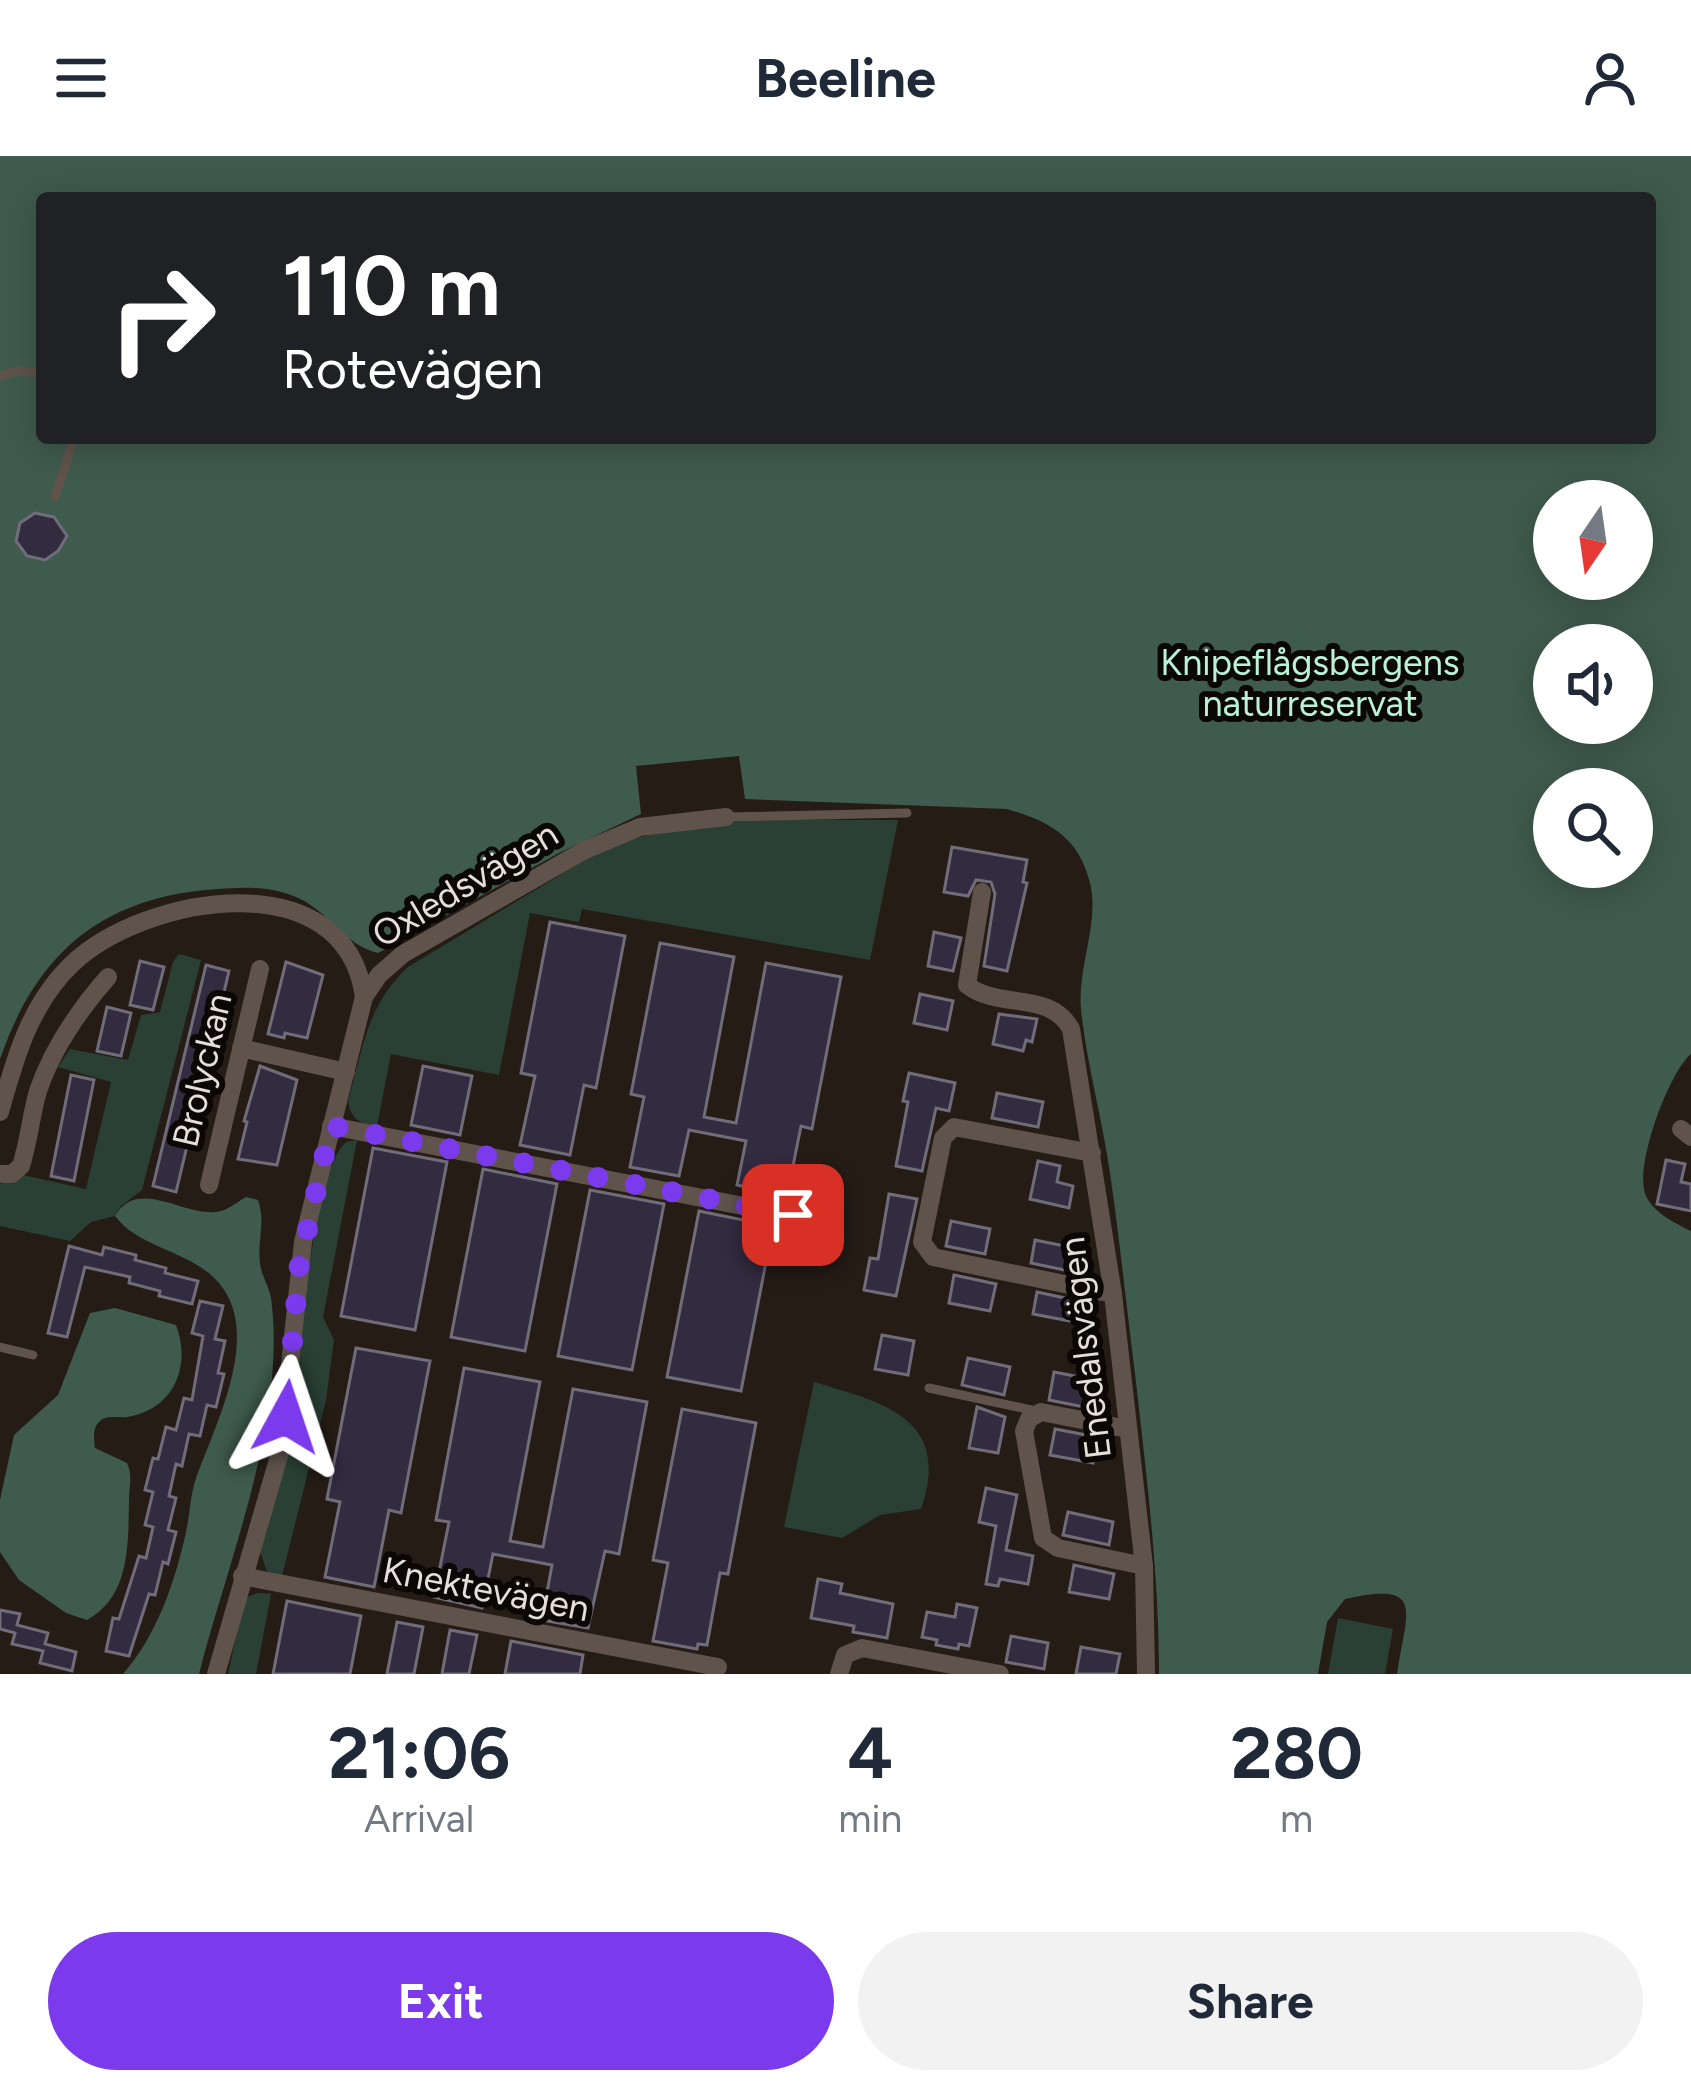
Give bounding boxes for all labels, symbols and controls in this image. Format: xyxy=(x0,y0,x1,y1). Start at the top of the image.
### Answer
icon: menu xyxy=(48,45,114,111)
icon: person xyxy=(1577,45,1643,111)
text: Beeline xyxy=(755,46,936,111)
text: 110 m xyxy=(282,235,501,336)
icon: right xyxy=(84,240,240,396)
text: Rotevägen xyxy=(282,337,543,402)
north arrow xyxy=(1533,480,1653,600)
map controls xyxy=(1533,480,1653,888)
button: sound xyxy=(1533,624,1653,744)
park label: Knipeflågsbergens naturreservat xyxy=(1160,641,1460,725)
button: search xyxy=(1533,768,1653,888)
street label: Oxledsvägen xyxy=(365,812,565,956)
street label: Brolyckan xyxy=(163,989,241,1151)
pin xyxy=(742,1164,844,1266)
icon: arrive xyxy=(760,1182,826,1248)
street label: Enedalsvägen xyxy=(1050,1235,1120,1461)
position arrow xyxy=(223,1354,349,1480)
street label: Knektevägen xyxy=(379,1548,593,1630)
text: 21:06 xyxy=(328,1710,510,1796)
text: 4 xyxy=(848,1710,893,1796)
text: 280 xyxy=(1230,1710,1363,1796)
text: Arrival xyxy=(364,1795,474,1842)
text: min xyxy=(838,1795,902,1842)
text: m xyxy=(1280,1795,1313,1842)
button: Exit xyxy=(48,1932,834,2070)
button: Share xyxy=(858,1932,1643,2070)

